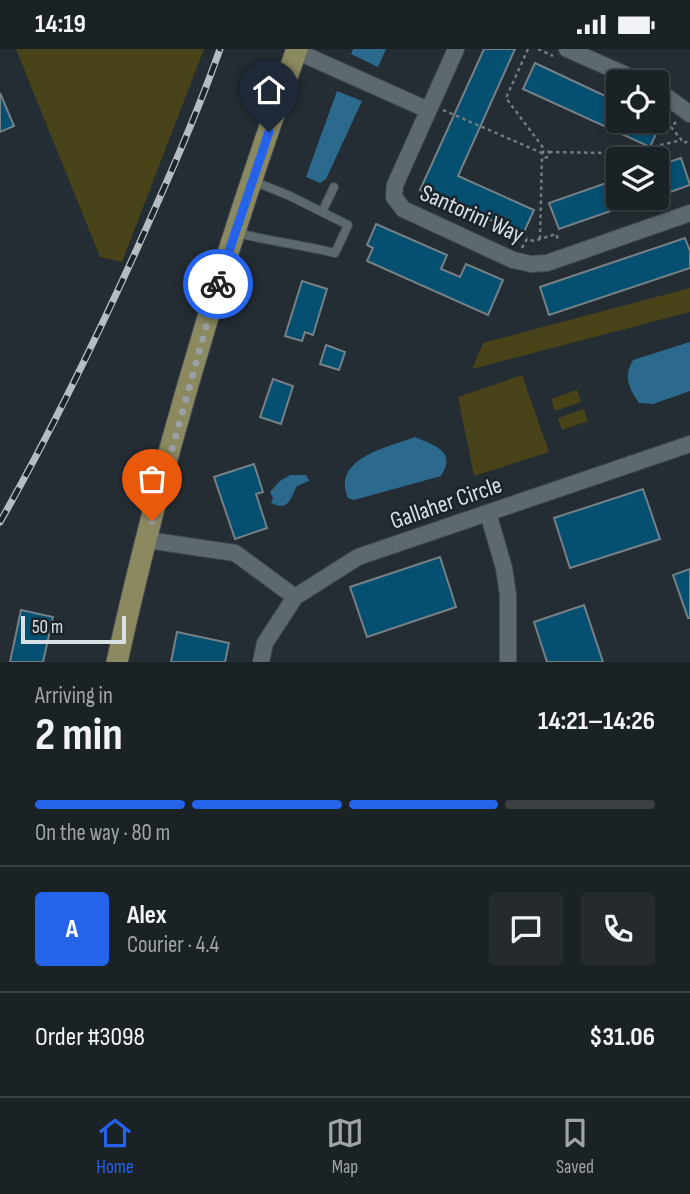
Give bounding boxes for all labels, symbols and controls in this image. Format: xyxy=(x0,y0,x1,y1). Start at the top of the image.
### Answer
text: 14:19 xyxy=(35,9,86,40)
pin xyxy=(239,60,299,132)
map controls xyxy=(606,70,669,210)
button: locate xyxy=(606,70,669,133)
icon: home xyxy=(250,71,288,109)
button: layers xyxy=(606,147,669,210)
street label: Santorini Way xyxy=(416,178,528,250)
courier xyxy=(183,249,253,319)
icon: bike xyxy=(199,265,237,303)
pin xyxy=(122,449,182,521)
icon: bag xyxy=(133,460,171,498)
street label: Gallaher Circle xyxy=(386,470,506,536)
scale bar xyxy=(21,613,126,645)
text: 50 m xyxy=(32,616,63,639)
text: Arriving in xyxy=(35,682,113,710)
text: 14:21–14:26 xyxy=(538,706,655,737)
text: 2 min xyxy=(35,708,123,763)
text: On the way · 80 m xyxy=(35,819,170,847)
button: chat xyxy=(489,892,563,966)
button: phone xyxy=(581,892,655,966)
text: Alex xyxy=(127,900,167,931)
text: A xyxy=(66,914,78,945)
text: Courier · 4.4 xyxy=(127,931,219,959)
text: Order #3098 xyxy=(35,1022,145,1053)
text: $31.06 xyxy=(589,1022,655,1053)
tab: Home xyxy=(96,1114,134,1179)
tab: Map xyxy=(326,1114,364,1179)
tab: Saved xyxy=(556,1114,594,1179)

